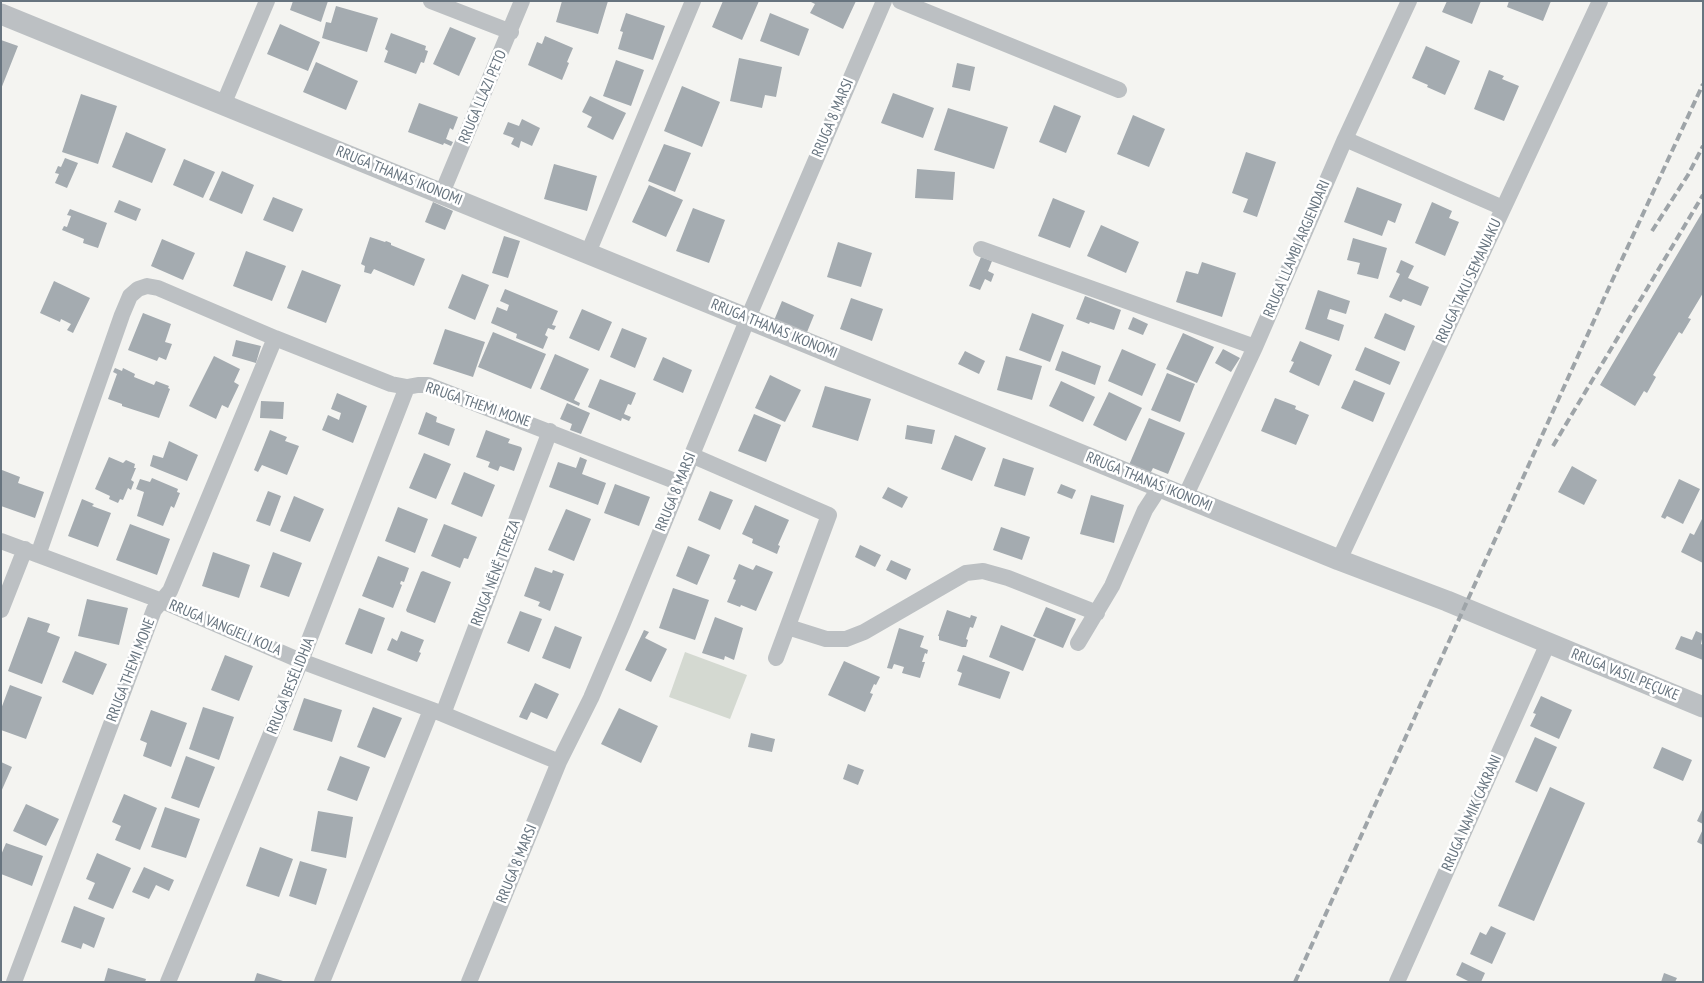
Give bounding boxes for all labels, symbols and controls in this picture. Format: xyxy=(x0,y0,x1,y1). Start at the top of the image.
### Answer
street label: RRUGA LLAZI PETO xyxy=(455,47,511,147)
street label: RRUGA 8 MARSI xyxy=(808,76,858,160)
street label: RRUGA THANAS IKONOMI xyxy=(333,142,465,210)
street label: RRUGA LLAMBI ARGJENDARI xyxy=(1260,178,1334,320)
street label: RRUGA TAKU SEMANJAKU xyxy=(1432,216,1506,346)
street label: RRUGA THANAS IKONOMI xyxy=(708,295,840,363)
street label: RRUGA THEMI MONE xyxy=(423,379,533,431)
street label: RRUGA THANAS IKONOMI xyxy=(1083,448,1215,516)
street label: RRUGA 8 MARSI xyxy=(652,450,700,534)
street label: RRUGA NËNË TEREZA xyxy=(467,517,525,629)
street label: RRUGA VANGJELI KOLA xyxy=(166,596,284,660)
street label: RRUGA THEMI MONE xyxy=(103,616,159,724)
street label: RRUGA BESËLIDHJA xyxy=(263,635,319,737)
street label: RRUGA VASIL PEÇUKE xyxy=(1569,645,1681,705)
street label: RRUGA NAMIK CAKRANI xyxy=(1438,752,1506,874)
street label: RRUGA 8 MARSI xyxy=(493,822,541,906)

